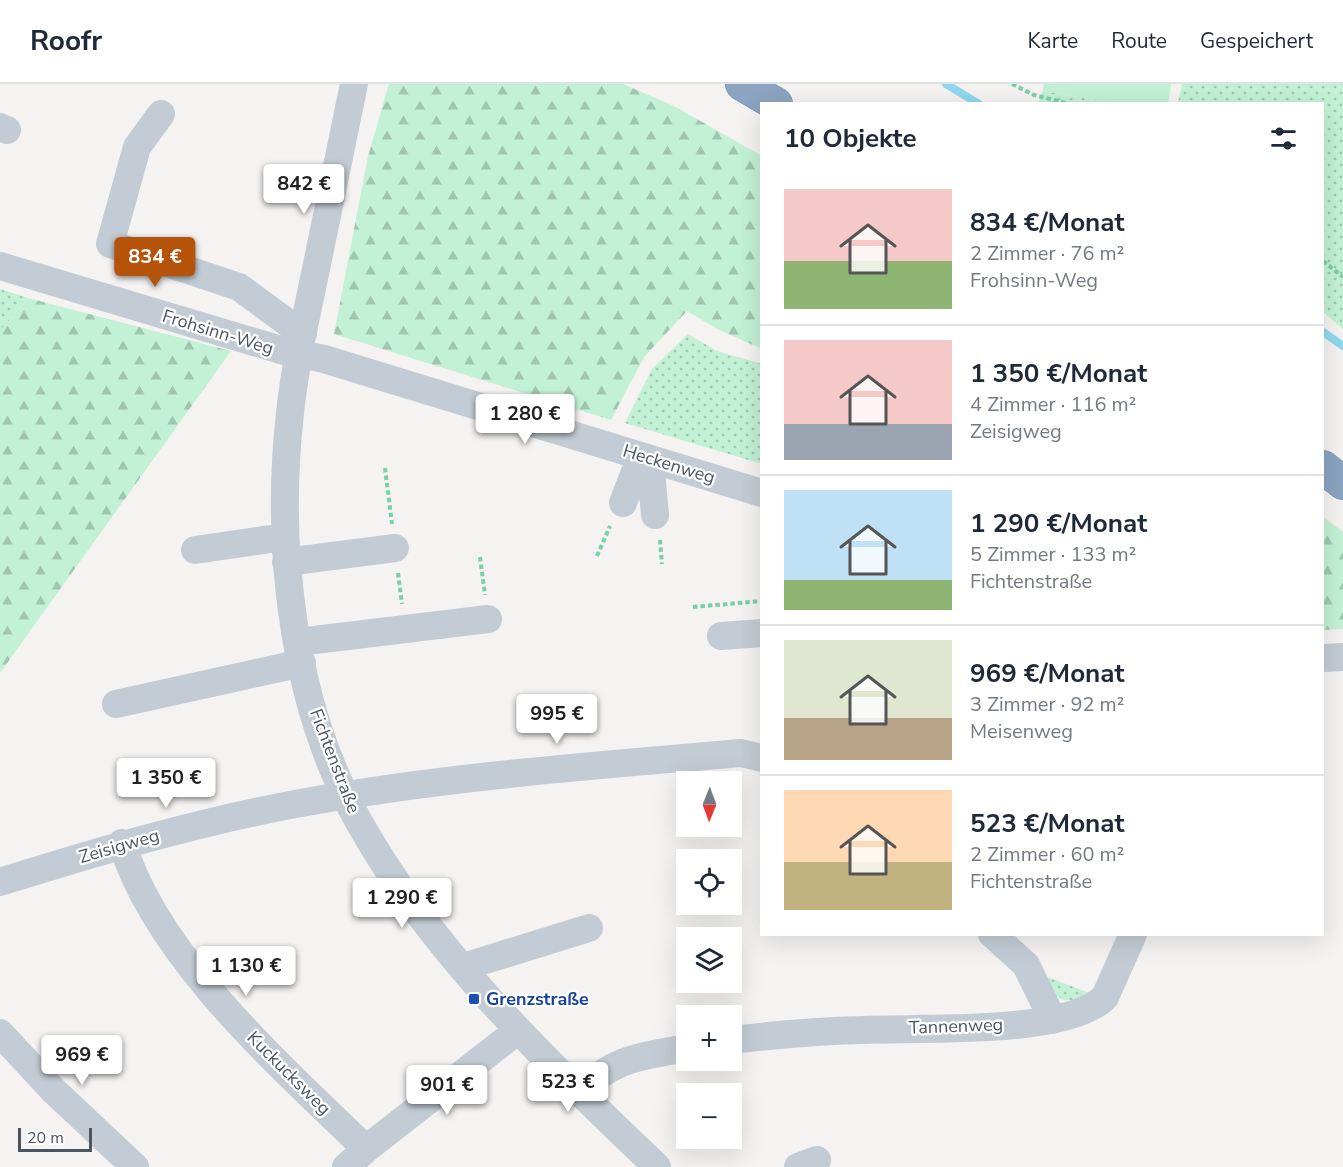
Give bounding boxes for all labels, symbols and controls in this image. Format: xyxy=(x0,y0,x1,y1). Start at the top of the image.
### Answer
text: Roofr xyxy=(30,22,102,60)
text: Karte xyxy=(1028,27,1078,55)
text: Route xyxy=(1111,27,1167,55)
text: Gespeichert xyxy=(1200,27,1313,55)
text: 10 Objekte xyxy=(784,121,917,156)
icon: filters xyxy=(1267,122,1300,155)
pin: 842 € xyxy=(262,164,346,215)
text: 842 € xyxy=(277,170,331,197)
text: 834 €/Monat xyxy=(970,205,1125,240)
icon: home xyxy=(832,213,904,285)
pin: 834 € xyxy=(113,237,197,288)
text: 2 Zimmer · 76 m² xyxy=(970,240,1124,267)
text: 834 € xyxy=(128,243,182,270)
text: Frohsinn-Weg xyxy=(970,267,1098,294)
street label: Frohsinn-Weg xyxy=(159,304,277,360)
text: 1 350 €/Monat xyxy=(970,356,1147,391)
icon: home xyxy=(832,364,904,436)
text: 4 Zimmer · 116 m² xyxy=(970,391,1136,418)
pin: 1 280 € xyxy=(470,394,580,445)
text: 1 280 € xyxy=(490,400,560,427)
text: Zeisigweg xyxy=(970,418,1062,445)
street label: Heckenweg xyxy=(620,439,718,489)
text: 1 290 €/Monat xyxy=(970,506,1147,541)
icon: home xyxy=(832,514,904,586)
text: 5 Zimmer · 133 m² xyxy=(970,541,1136,568)
text: Fichtenstraße xyxy=(970,568,1092,595)
text: 969 €/Monat xyxy=(970,656,1125,691)
icon: home xyxy=(832,664,904,736)
text: 3 Zimmer · 92 m² xyxy=(970,691,1124,718)
pin: 995 € xyxy=(515,694,599,745)
text: 995 € xyxy=(530,700,584,727)
street label: Fichtenstraße xyxy=(304,705,366,817)
text: Meisenweg xyxy=(970,718,1073,745)
pin: 1 350 € xyxy=(111,758,221,809)
text: 1 350 € xyxy=(131,764,201,791)
north arrow xyxy=(676,771,742,837)
map controls xyxy=(676,771,742,1149)
text: 523 €/Monat xyxy=(970,806,1125,841)
icon: home xyxy=(832,814,904,886)
street label: Zeisigweg xyxy=(76,823,162,869)
text: 2 Zimmer · 60 m² xyxy=(970,841,1124,868)
button: locate xyxy=(676,849,742,915)
text: Fichtenstraße xyxy=(970,868,1092,895)
pin: 1 290 € xyxy=(347,878,457,929)
text: 1 290 € xyxy=(367,884,437,911)
button: layers xyxy=(676,927,742,993)
pin: 1 130 € xyxy=(191,946,301,997)
text: 1 130 € xyxy=(211,952,281,979)
place label: Grenzstraße xyxy=(486,987,589,1011)
marker: Grenzstraße xyxy=(467,992,481,1006)
button: + xyxy=(676,1005,742,1071)
street label: Tannenweg xyxy=(908,1012,1004,1040)
street label: Kuckucksweg xyxy=(242,1026,336,1120)
pin: 969 € xyxy=(40,1035,124,1086)
text: 969 € xyxy=(55,1041,109,1068)
pin: 523 € xyxy=(526,1062,610,1113)
pin: 901 € xyxy=(405,1065,489,1116)
text: 523 € xyxy=(541,1068,595,1095)
text: 901 € xyxy=(420,1071,474,1098)
button: − xyxy=(676,1083,742,1149)
scale bar xyxy=(18,1125,92,1152)
text: 20 m xyxy=(27,1127,64,1149)

